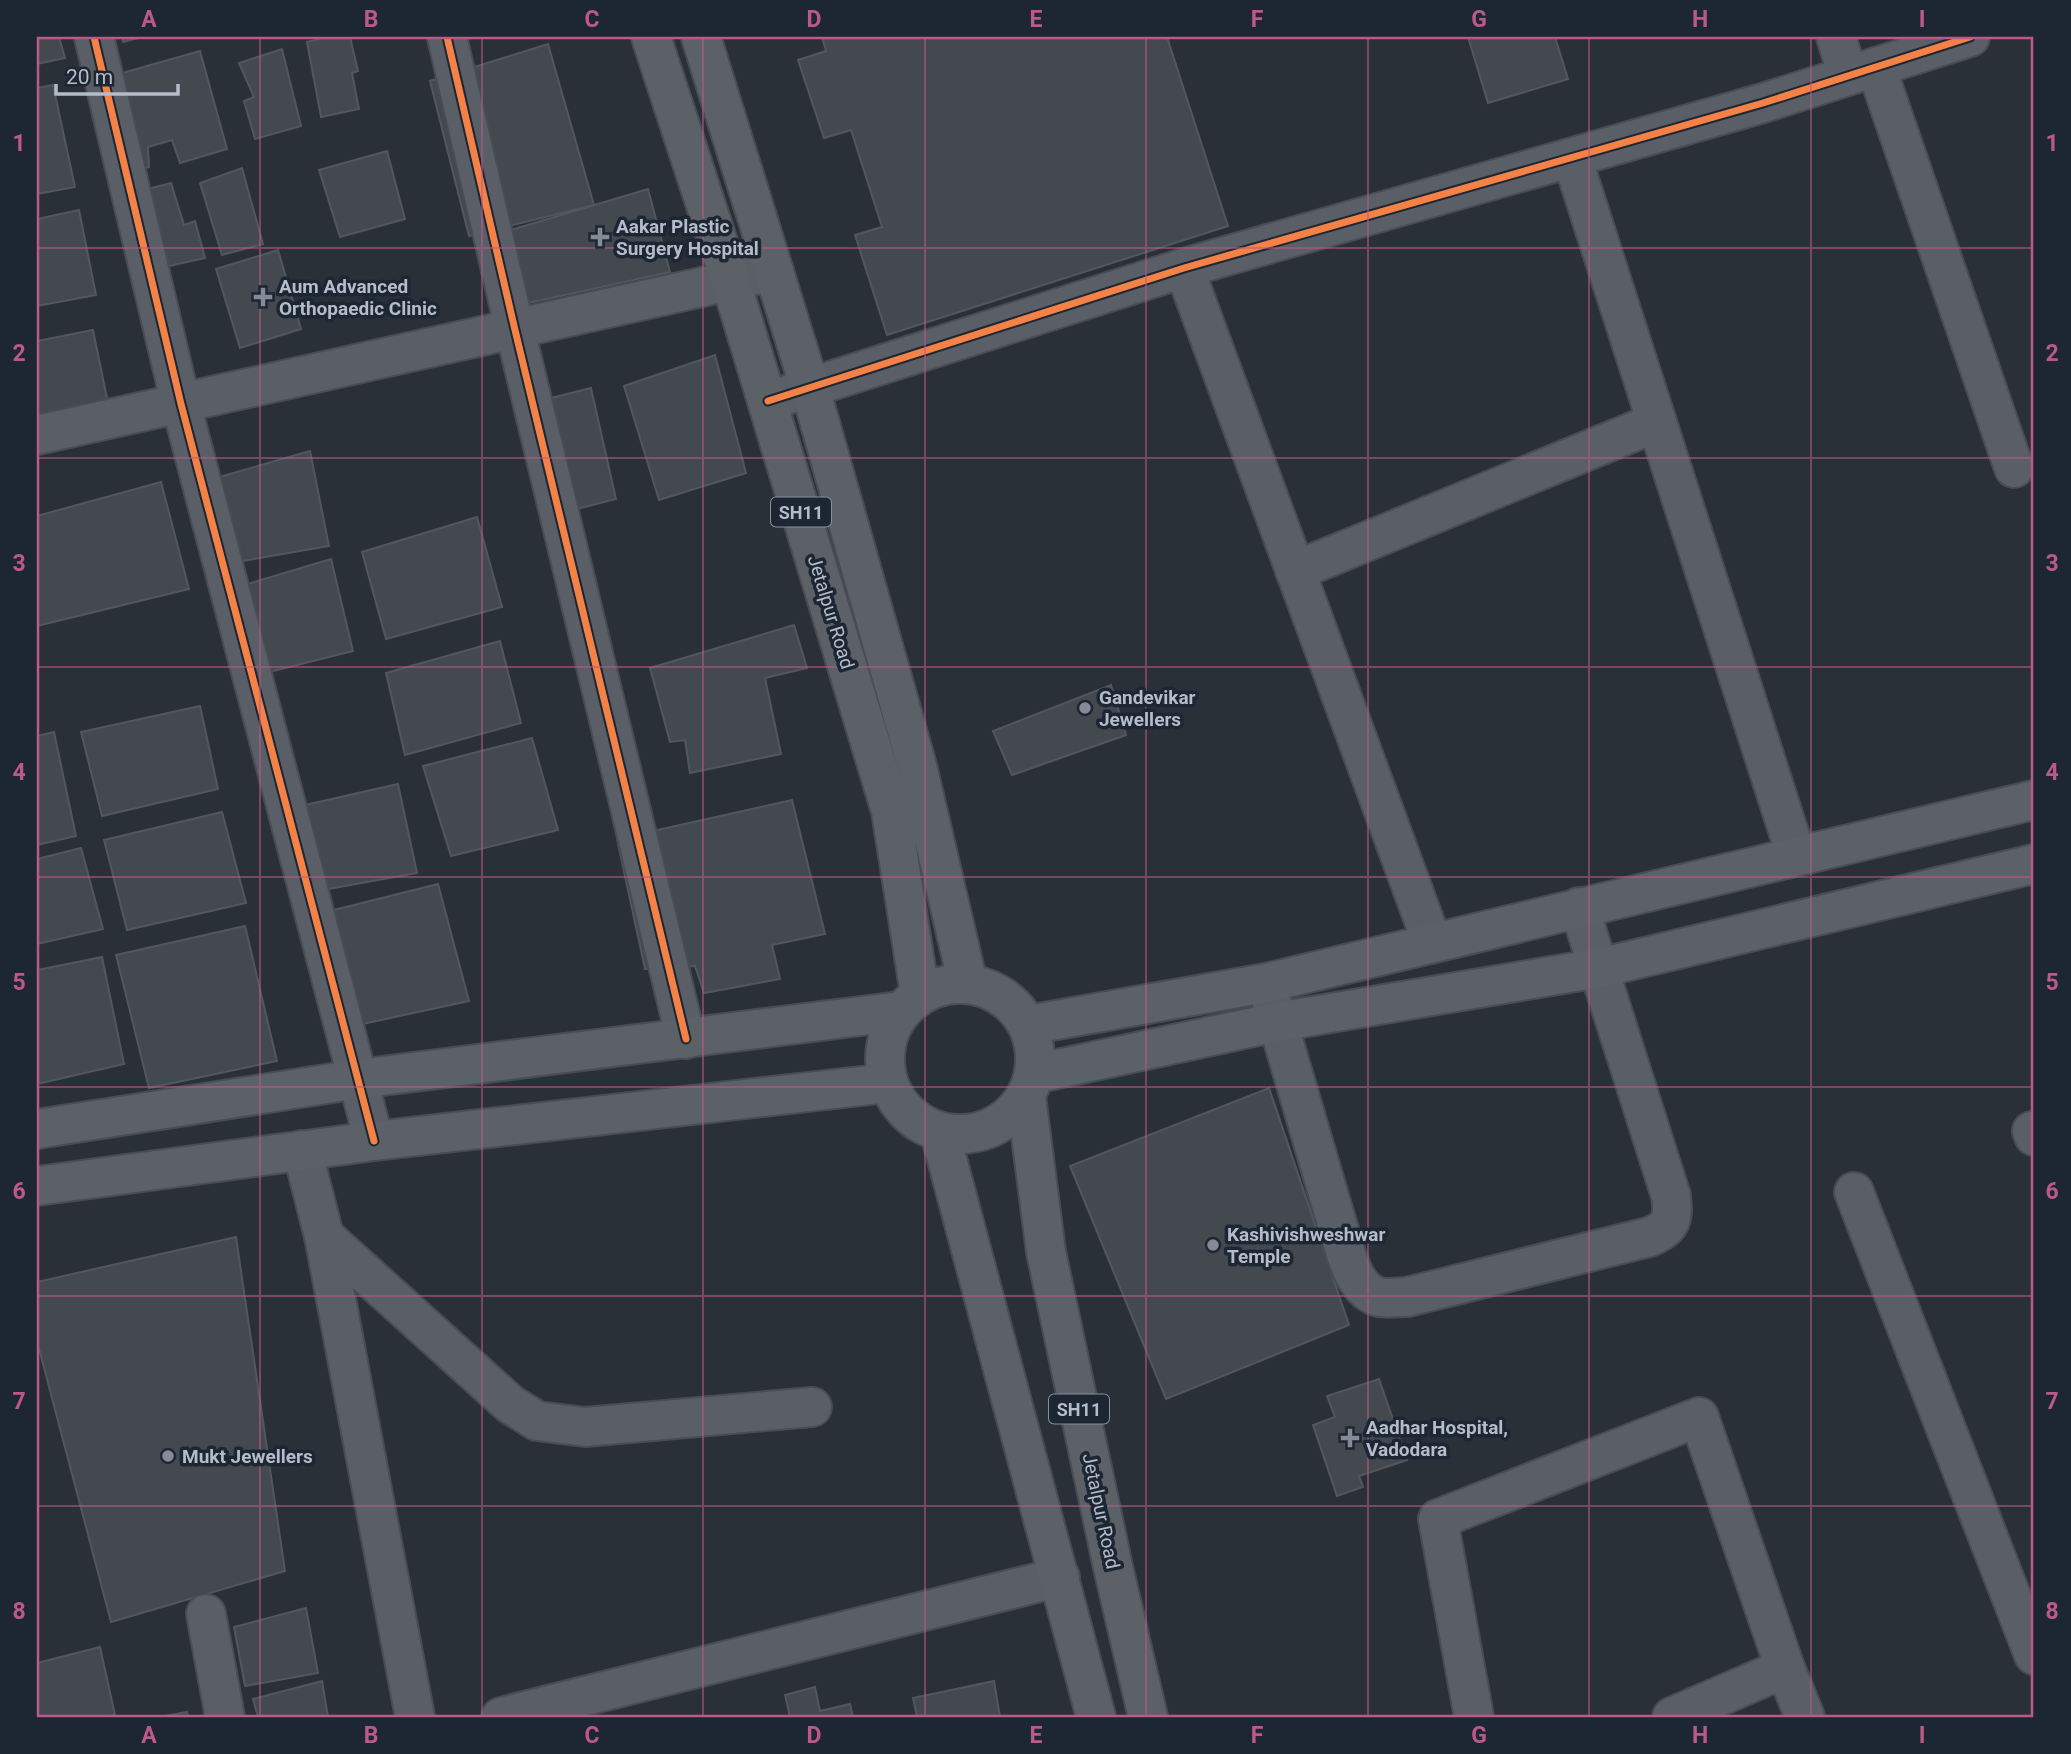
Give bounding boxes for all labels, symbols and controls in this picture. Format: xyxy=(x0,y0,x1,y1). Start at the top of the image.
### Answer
text: A xyxy=(141,6,157,33)
text: B xyxy=(364,6,378,33)
text: C xyxy=(584,6,600,33)
text: D xyxy=(807,6,821,33)
text: E xyxy=(1030,6,1043,33)
text: F xyxy=(1251,6,1264,33)
text: G xyxy=(1471,6,1487,33)
text: H xyxy=(1692,6,1708,33)
text: I xyxy=(1919,6,1925,33)
scale bar xyxy=(56,52,178,96)
text: 20 m xyxy=(66,65,113,89)
text: 1 xyxy=(12,130,26,157)
text: 1 xyxy=(2045,130,2059,157)
place label: Aakar Plastic Surgery Hospital xyxy=(616,215,759,260)
marker: Aakar Plastic Surgery Hospital xyxy=(590,227,610,247)
place label: Aum Advanced Orthopaedic Clinic xyxy=(279,275,437,320)
marker: Aum Advanced Orthopaedic Clinic xyxy=(253,287,273,307)
text: 2 xyxy=(12,340,26,367)
text: 2 xyxy=(2045,340,2059,367)
road number: SH11 xyxy=(771,498,831,526)
text: 3 xyxy=(12,550,26,577)
text: 3 xyxy=(2045,550,2059,577)
street label: Jetalpur Road xyxy=(803,552,859,672)
place label: Gandevikar Jewellers xyxy=(1099,686,1196,731)
marker: Gandevikar Jewellers xyxy=(1077,700,1093,716)
text: 4 xyxy=(12,759,26,786)
text: 4 xyxy=(2045,759,2059,786)
text: 5 xyxy=(12,969,26,996)
text: 5 xyxy=(2045,969,2059,996)
text: 6 xyxy=(12,1178,26,1205)
text: 6 xyxy=(2045,1178,2059,1205)
place label: Kashivishweshwar Temple xyxy=(1227,1223,1385,1268)
marker: Kashivishweshwar Temple xyxy=(1205,1237,1221,1253)
text: 7 xyxy=(12,1388,26,1415)
text: 7 xyxy=(2045,1388,2059,1415)
road number: SH11 xyxy=(1049,1394,1109,1424)
place label: Aadhar Hospital, Vadodara xyxy=(1366,1416,1508,1461)
marker: Aadhar Hospital, Vadodara xyxy=(1340,1428,1360,1448)
place label: Mukt Jewellers xyxy=(182,1445,313,1468)
marker: Mukt Jewellers xyxy=(160,1448,176,1464)
street label: Jetalpur Road xyxy=(1078,1451,1124,1571)
text: 8 xyxy=(12,1598,26,1625)
text: 8 xyxy=(2045,1598,2059,1625)
text: A xyxy=(141,1722,157,1749)
text: B xyxy=(364,1722,378,1749)
text: C xyxy=(584,1722,600,1749)
text: D xyxy=(807,1722,821,1749)
text: E xyxy=(1030,1722,1043,1749)
text: F xyxy=(1251,1722,1264,1749)
text: G xyxy=(1471,1722,1487,1749)
text: H xyxy=(1692,1722,1708,1749)
text: I xyxy=(1919,1722,1925,1749)

